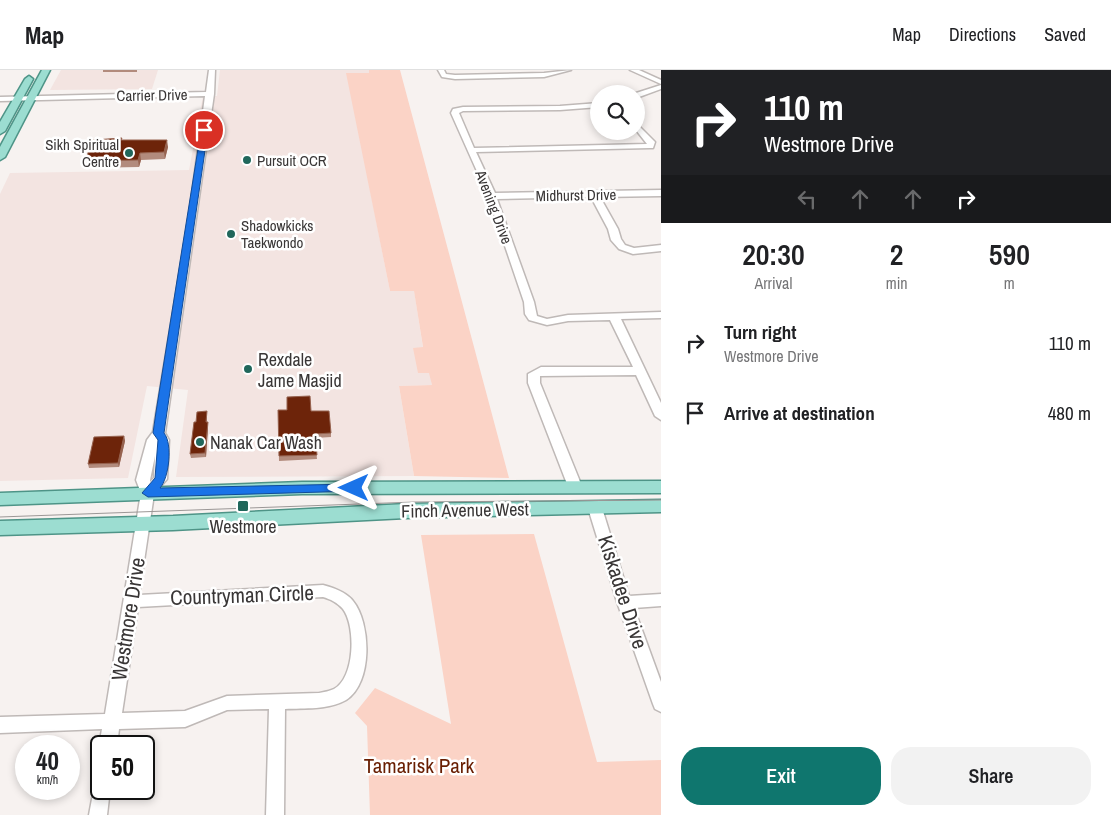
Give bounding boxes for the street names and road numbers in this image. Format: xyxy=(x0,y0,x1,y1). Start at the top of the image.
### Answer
street label: Carrier Drive xyxy=(116,84,188,106)
street label: Avening Drive xyxy=(470,166,518,247)
street label: Midhurst Drive xyxy=(535,184,617,206)
street label: Finch Avenue West xyxy=(401,496,529,524)
street label: Kiskadee Drive xyxy=(591,532,655,652)
street label: Westmore Drive xyxy=(104,555,152,683)
street label: Countryman Circle xyxy=(170,578,314,612)

